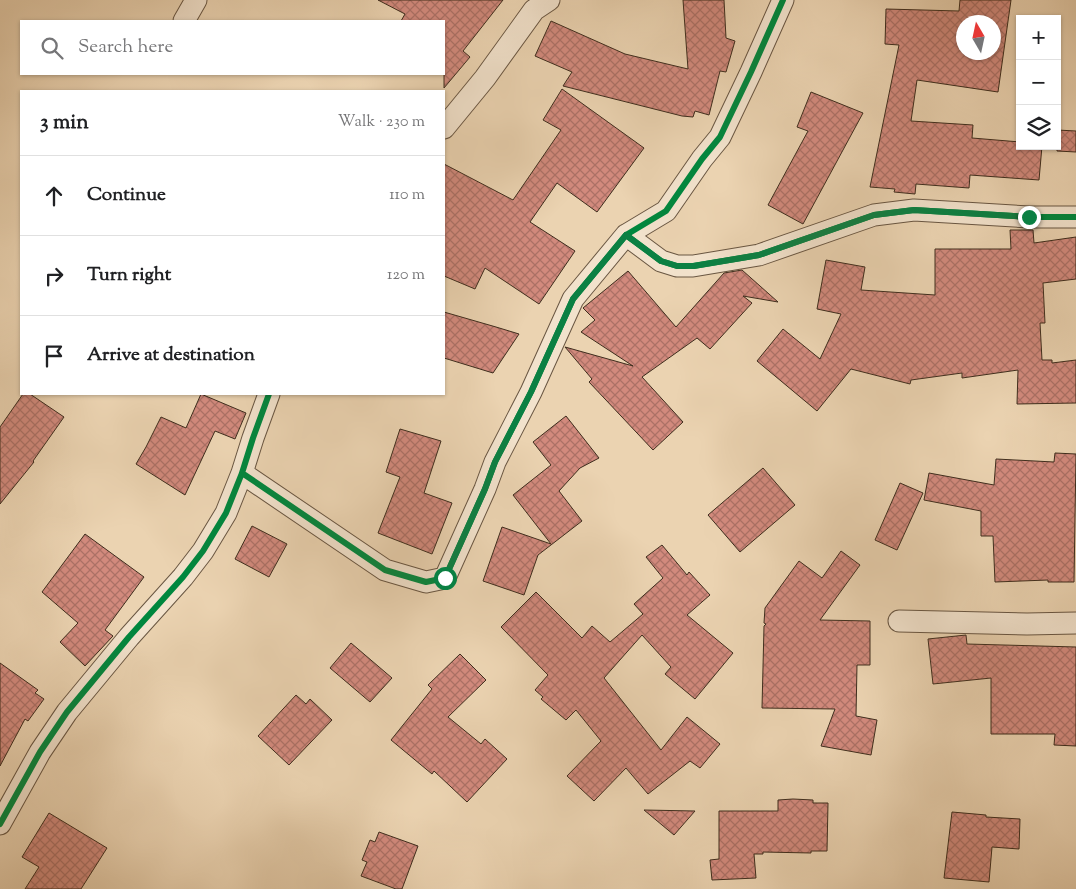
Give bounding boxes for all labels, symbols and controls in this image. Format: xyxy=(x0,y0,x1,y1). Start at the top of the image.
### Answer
north arrow xyxy=(956,15,1001,60)
map controls xyxy=(1016,15,1061,150)
button: + xyxy=(1016,15,1061,60)
search box xyxy=(20,20,445,75)
icon: search xyxy=(38,34,66,62)
text: Search here xyxy=(78,34,173,61)
button: − xyxy=(1016,60,1061,105)
button: layers xyxy=(1016,105,1061,150)
text: 3 min xyxy=(40,108,89,138)
text: Walk · 230 m xyxy=(338,111,425,134)
icon: ahead xyxy=(40,182,68,210)
text: Continue xyxy=(87,182,166,209)
text: 110 m xyxy=(389,184,425,207)
route end xyxy=(1018,206,1041,229)
icon: right xyxy=(40,262,68,290)
text: Turn right xyxy=(87,262,171,289)
text: 120 m xyxy=(387,264,425,287)
icon: arrive xyxy=(40,342,68,370)
text: Arrive at destination xyxy=(87,342,255,369)
route start xyxy=(434,567,457,590)

